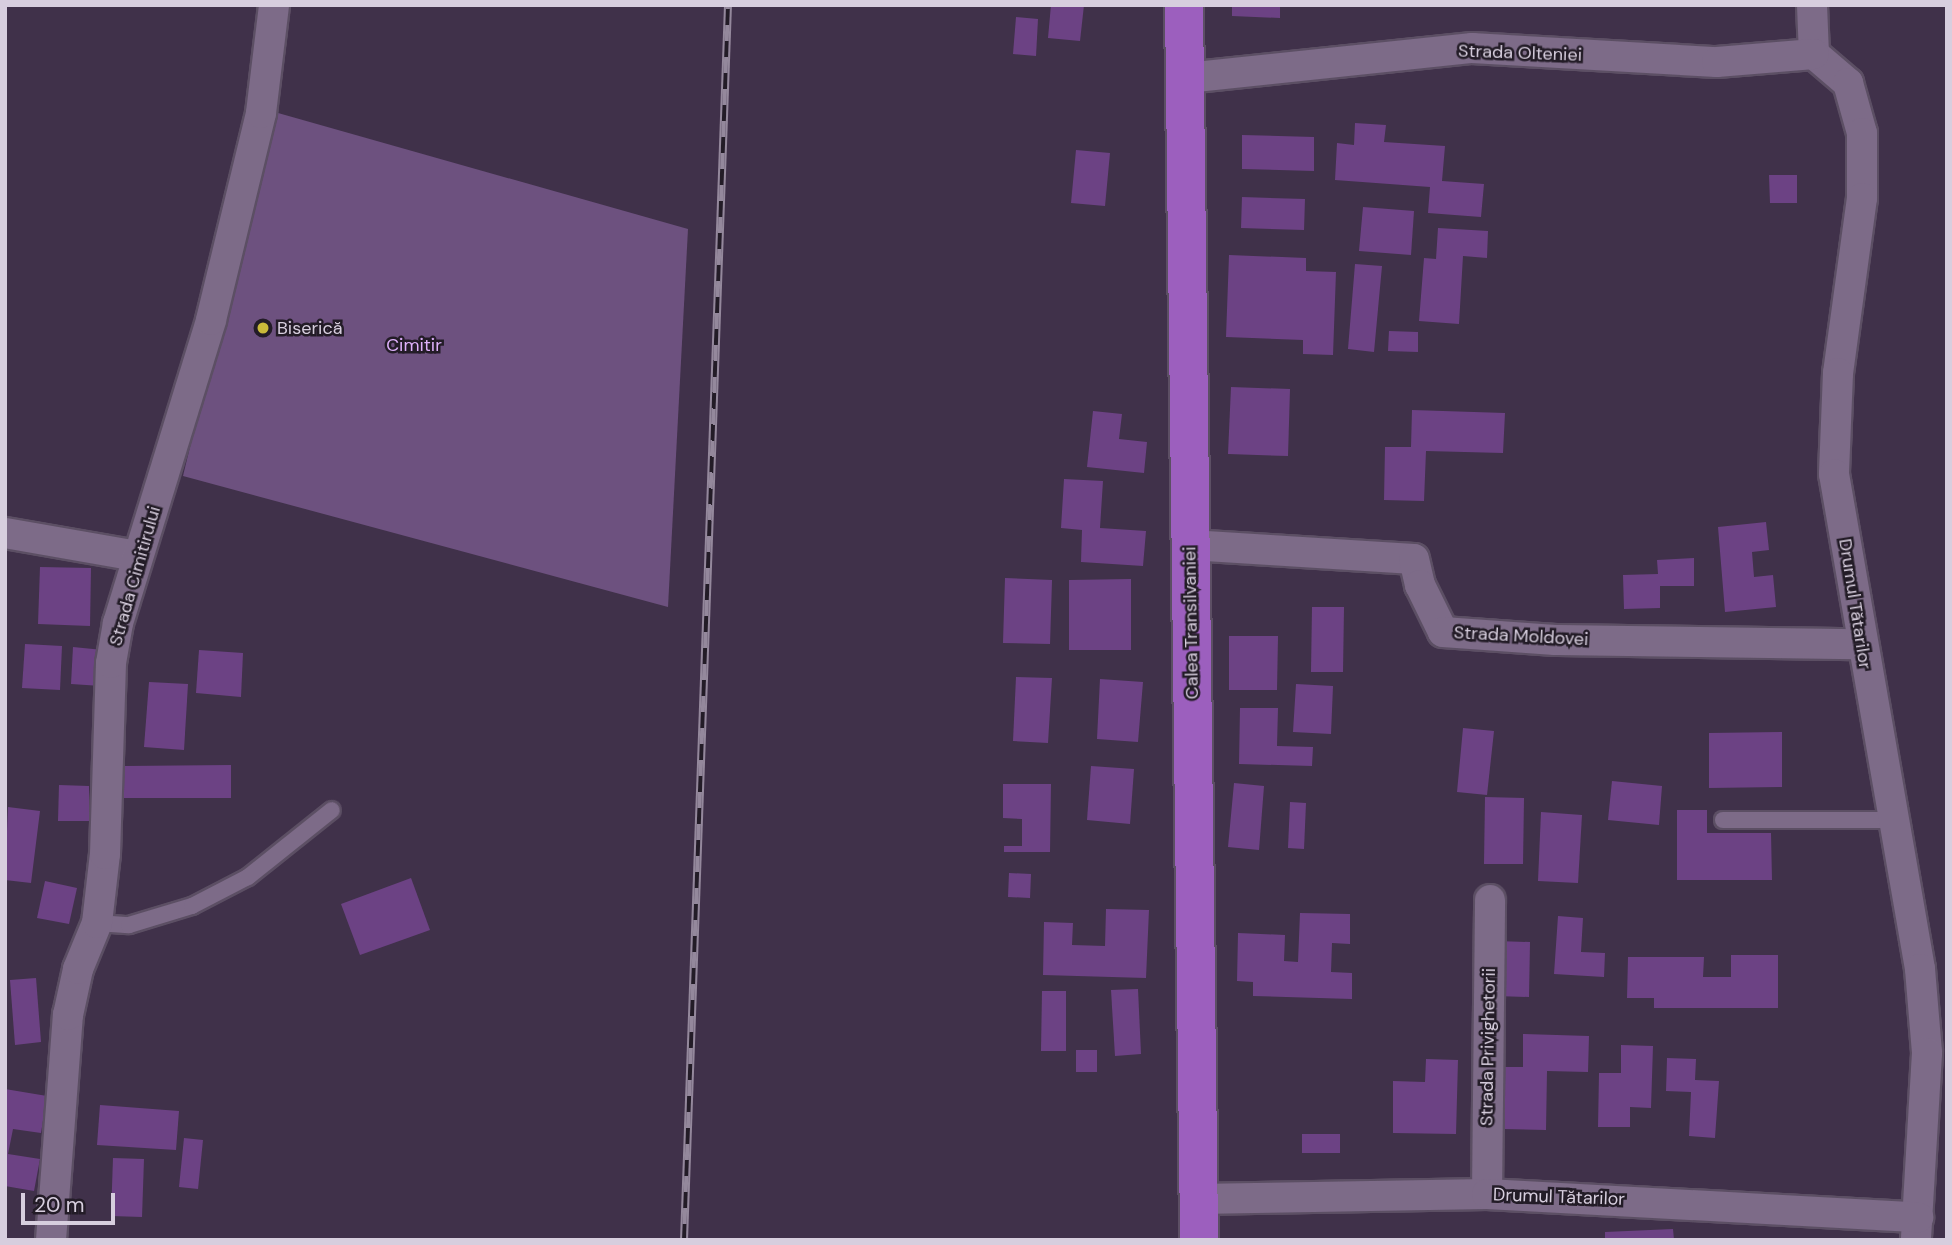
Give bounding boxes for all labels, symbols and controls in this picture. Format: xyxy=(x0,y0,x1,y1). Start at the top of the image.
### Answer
street label: Strada Olteniei xyxy=(1458,40,1582,66)
place label: Biserică xyxy=(277,317,343,339)
marker: Biserică xyxy=(255,320,271,336)
park label: Cimitir xyxy=(386,334,442,356)
street label: Strada Cimitirului xyxy=(105,504,165,648)
street label: Drumul Tătarilor xyxy=(1834,537,1876,671)
street label: Calea Transilvaniei xyxy=(1179,546,1203,700)
street label: Strada Moldovei xyxy=(1453,622,1589,650)
street label: Strada Privighetorii xyxy=(1476,968,1500,1126)
scale bar xyxy=(24,1178,119,1222)
street label: Drumul Tătarilor xyxy=(1493,1184,1625,1210)
text: 20 m xyxy=(34,1191,85,1219)

